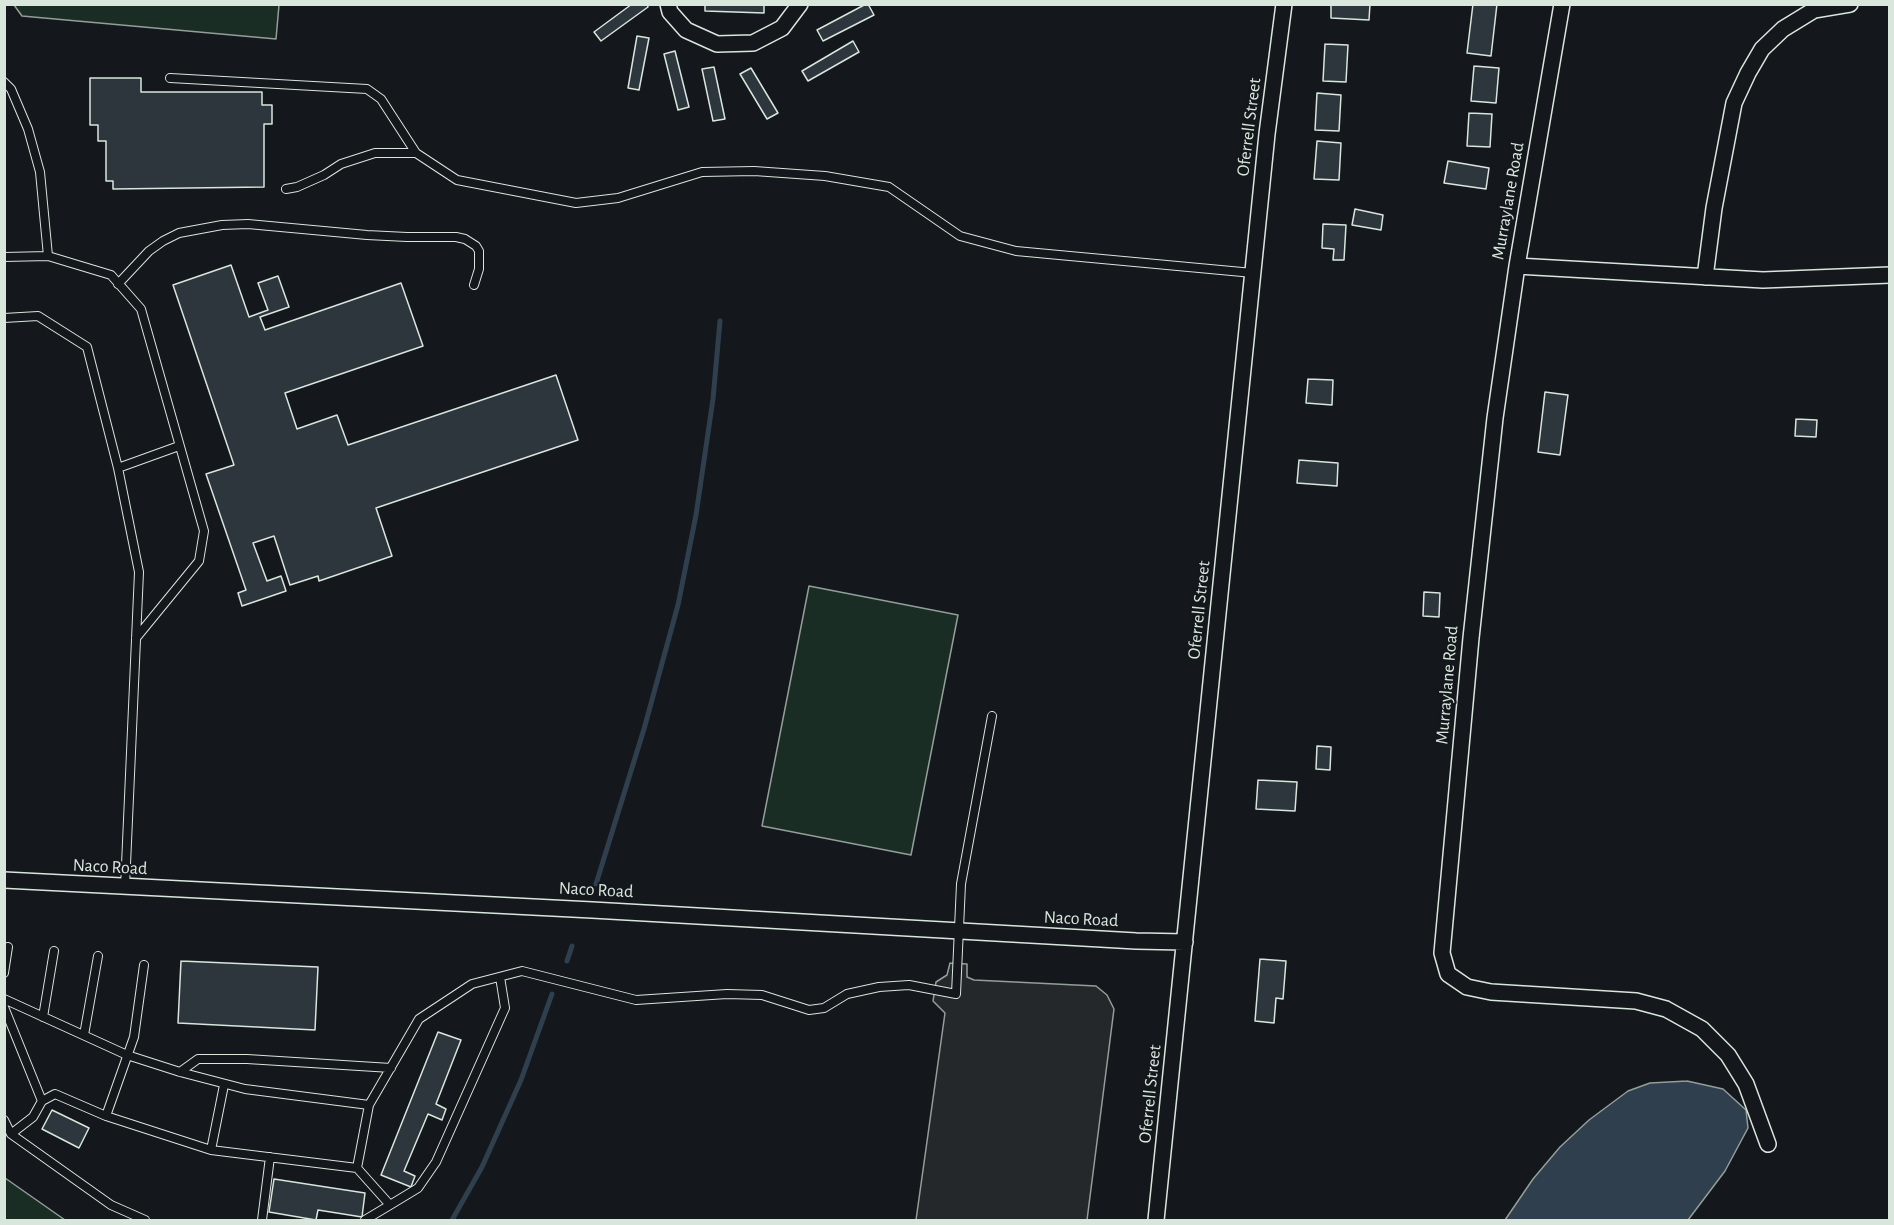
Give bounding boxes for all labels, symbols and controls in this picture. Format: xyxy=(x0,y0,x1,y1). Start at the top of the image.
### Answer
street label: Oferrell Street xyxy=(1232,77,1266,177)
street label: Murraylane Road xyxy=(1487,141,1529,261)
street label: Oferrell Street xyxy=(1183,560,1215,660)
street label: Murraylane Road xyxy=(1431,625,1463,745)
street label: Naco Road xyxy=(72,854,148,880)
street label: Naco Road xyxy=(558,877,634,903)
street label: Naco Road xyxy=(1043,906,1119,932)
street label: Oferrell Street xyxy=(1134,1044,1166,1144)

